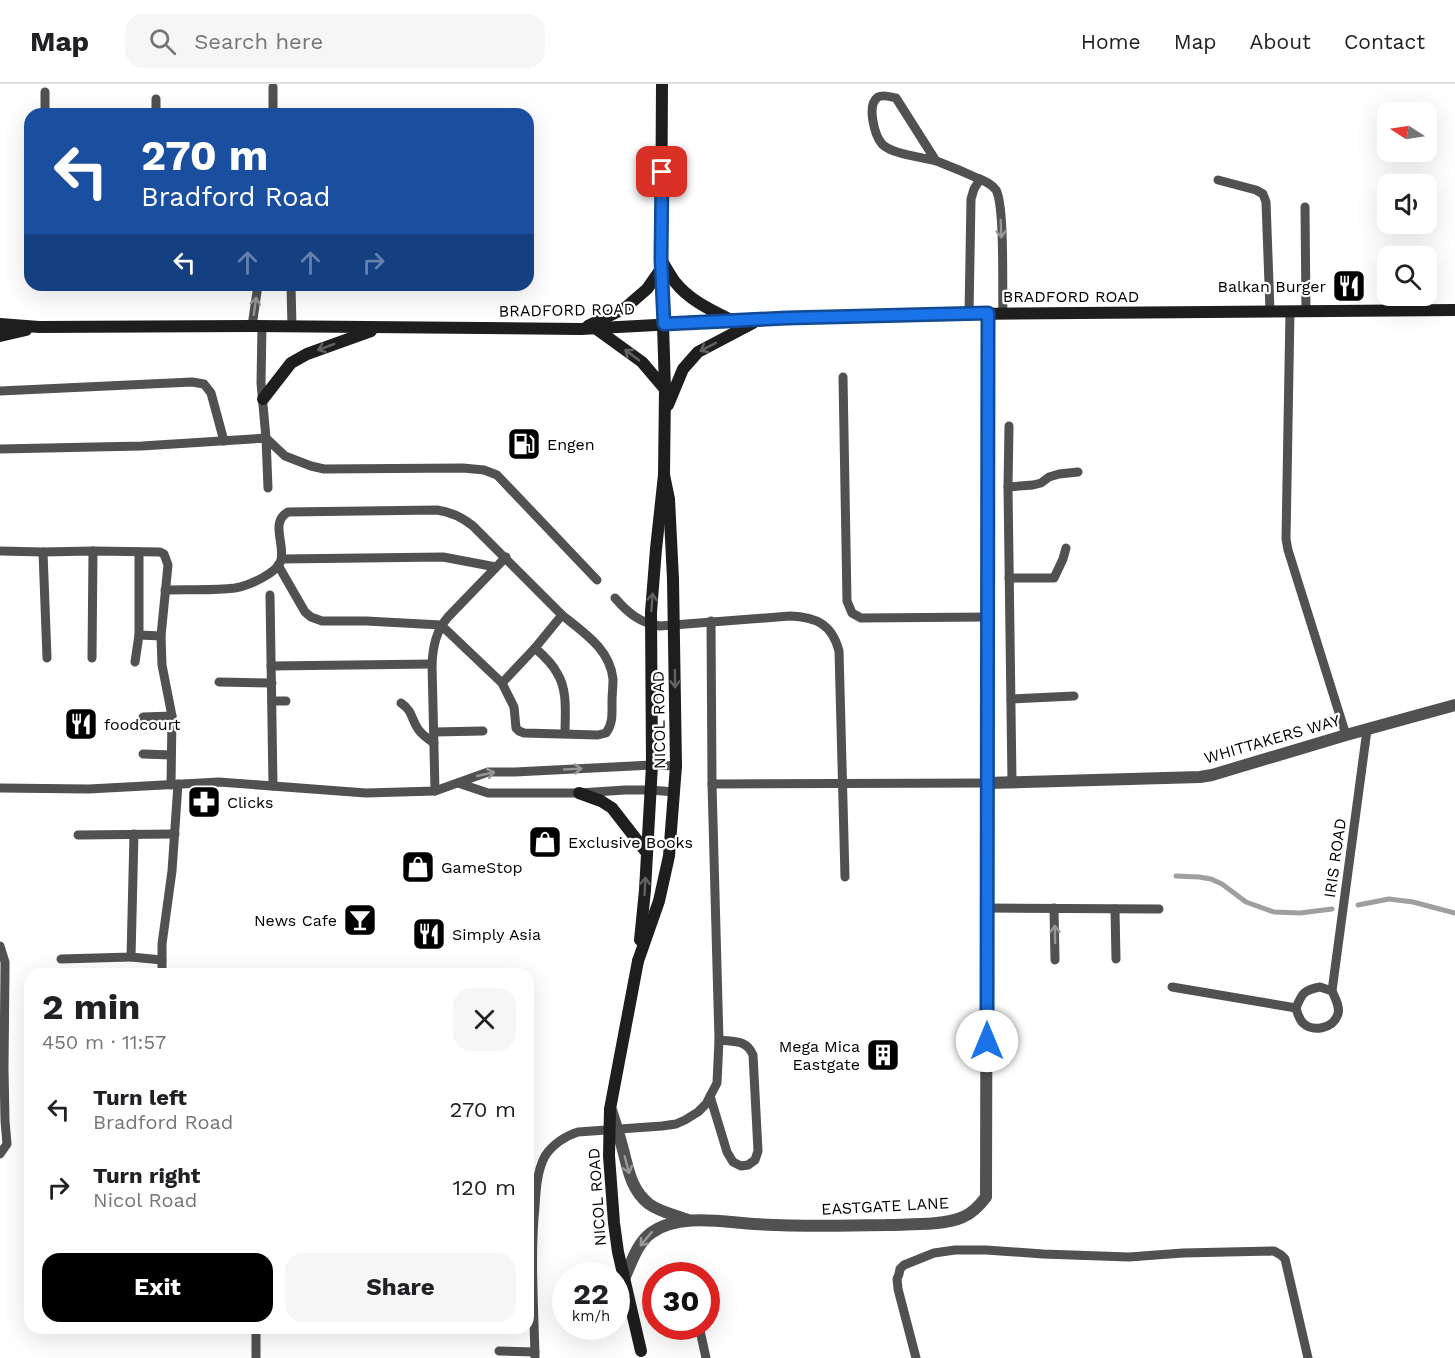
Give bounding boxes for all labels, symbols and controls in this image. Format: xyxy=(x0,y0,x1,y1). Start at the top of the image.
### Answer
search box xyxy=(125,14,545,68)
text: Map xyxy=(30,25,89,58)
icon: search xyxy=(146,25,179,58)
text: Search here xyxy=(194,29,323,54)
text: Home xyxy=(1081,29,1141,54)
text: Map xyxy=(1174,29,1217,54)
text: About xyxy=(1250,29,1311,54)
text: Contact xyxy=(1344,29,1425,54)
north arrow xyxy=(1377,102,1437,162)
map controls xyxy=(1377,102,1437,306)
text: 270 m xyxy=(141,131,268,180)
icon: left xyxy=(42,132,120,210)
pin xyxy=(636,146,687,197)
icon: arrive xyxy=(645,155,678,188)
button: sound xyxy=(1377,174,1437,234)
text: Bradford Road xyxy=(141,181,331,213)
one-way arrow xyxy=(996,218,1007,238)
icon: left xyxy=(168,246,201,279)
icon: ahead xyxy=(231,246,264,279)
icon: ahead xyxy=(294,246,327,279)
icon: right xyxy=(357,246,390,279)
button: search xyxy=(1377,246,1437,306)
restaurant icon: Balkan Burger xyxy=(1331,268,1367,304)
place label: Balkan Burger xyxy=(1218,277,1326,296)
street label: BRADFORD ROAD xyxy=(1003,287,1139,306)
one-way arrow xyxy=(249,296,260,316)
street label: BRADFORD ROAD xyxy=(499,299,635,321)
one-way arrow xyxy=(317,342,336,353)
one-way arrow xyxy=(700,342,718,354)
one-way arrow xyxy=(625,349,641,362)
fuel station icon: Engen xyxy=(506,426,542,462)
place label: Engen xyxy=(547,435,595,454)
one-way arrow xyxy=(647,592,658,612)
one-way arrow xyxy=(669,669,681,689)
street label: NICOL ROAD xyxy=(649,671,669,769)
restaurant icon: foodcourt xyxy=(63,706,99,742)
street label: WHITTAKERS WAY xyxy=(1202,711,1342,767)
place label: foodcourt xyxy=(104,715,181,734)
one-way arrow xyxy=(563,763,583,774)
one-way arrow xyxy=(476,768,495,779)
pharmacy icon: Clicks xyxy=(186,784,222,820)
place label: Clicks xyxy=(227,793,273,812)
street label: IRIS ROAD xyxy=(1320,817,1350,899)
shop icon: Exclusive Books xyxy=(527,824,563,860)
place label: Exclusive Books xyxy=(568,833,693,852)
shop icon: GameStop xyxy=(400,849,436,885)
place label: GameStop xyxy=(441,858,523,877)
one-way arrow xyxy=(640,877,651,897)
bar icon: News Cafe xyxy=(342,902,378,938)
place label: News Cafe xyxy=(254,911,337,930)
restaurant icon: Simply Asia xyxy=(411,916,447,952)
place label: Simply Asia xyxy=(452,925,541,944)
one-way arrow xyxy=(1049,925,1061,945)
text: 2 min xyxy=(42,986,140,1028)
button: close xyxy=(453,988,516,1051)
position arrow xyxy=(955,1009,1019,1073)
text: 450 m · 11:57 xyxy=(42,1030,166,1054)
place label: Mega Mica Eastgate xyxy=(779,1037,860,1074)
building icon: Mega Mica Eastgate xyxy=(865,1037,901,1073)
text: Turn left xyxy=(93,1085,187,1110)
icon: left xyxy=(42,1093,75,1126)
text: 270 m xyxy=(450,1097,516,1122)
text: Bradford Road xyxy=(93,1110,233,1134)
street label: NICOL ROAD xyxy=(584,1147,610,1247)
one-way arrow xyxy=(621,1155,633,1174)
text: Turn right xyxy=(93,1163,200,1188)
icon: right xyxy=(42,1171,75,1204)
text: 120 m xyxy=(452,1175,516,1200)
text: Nicol Road xyxy=(93,1188,197,1212)
street label: EASTGATE LANE xyxy=(821,1193,949,1219)
one-way arrow xyxy=(640,1231,653,1247)
button: Exit xyxy=(42,1253,273,1322)
button: Share xyxy=(285,1253,516,1322)
speed limit sign: 30 xyxy=(642,1262,720,1340)
text: 22 xyxy=(573,1276,609,1311)
text: km/h xyxy=(572,1307,610,1325)

